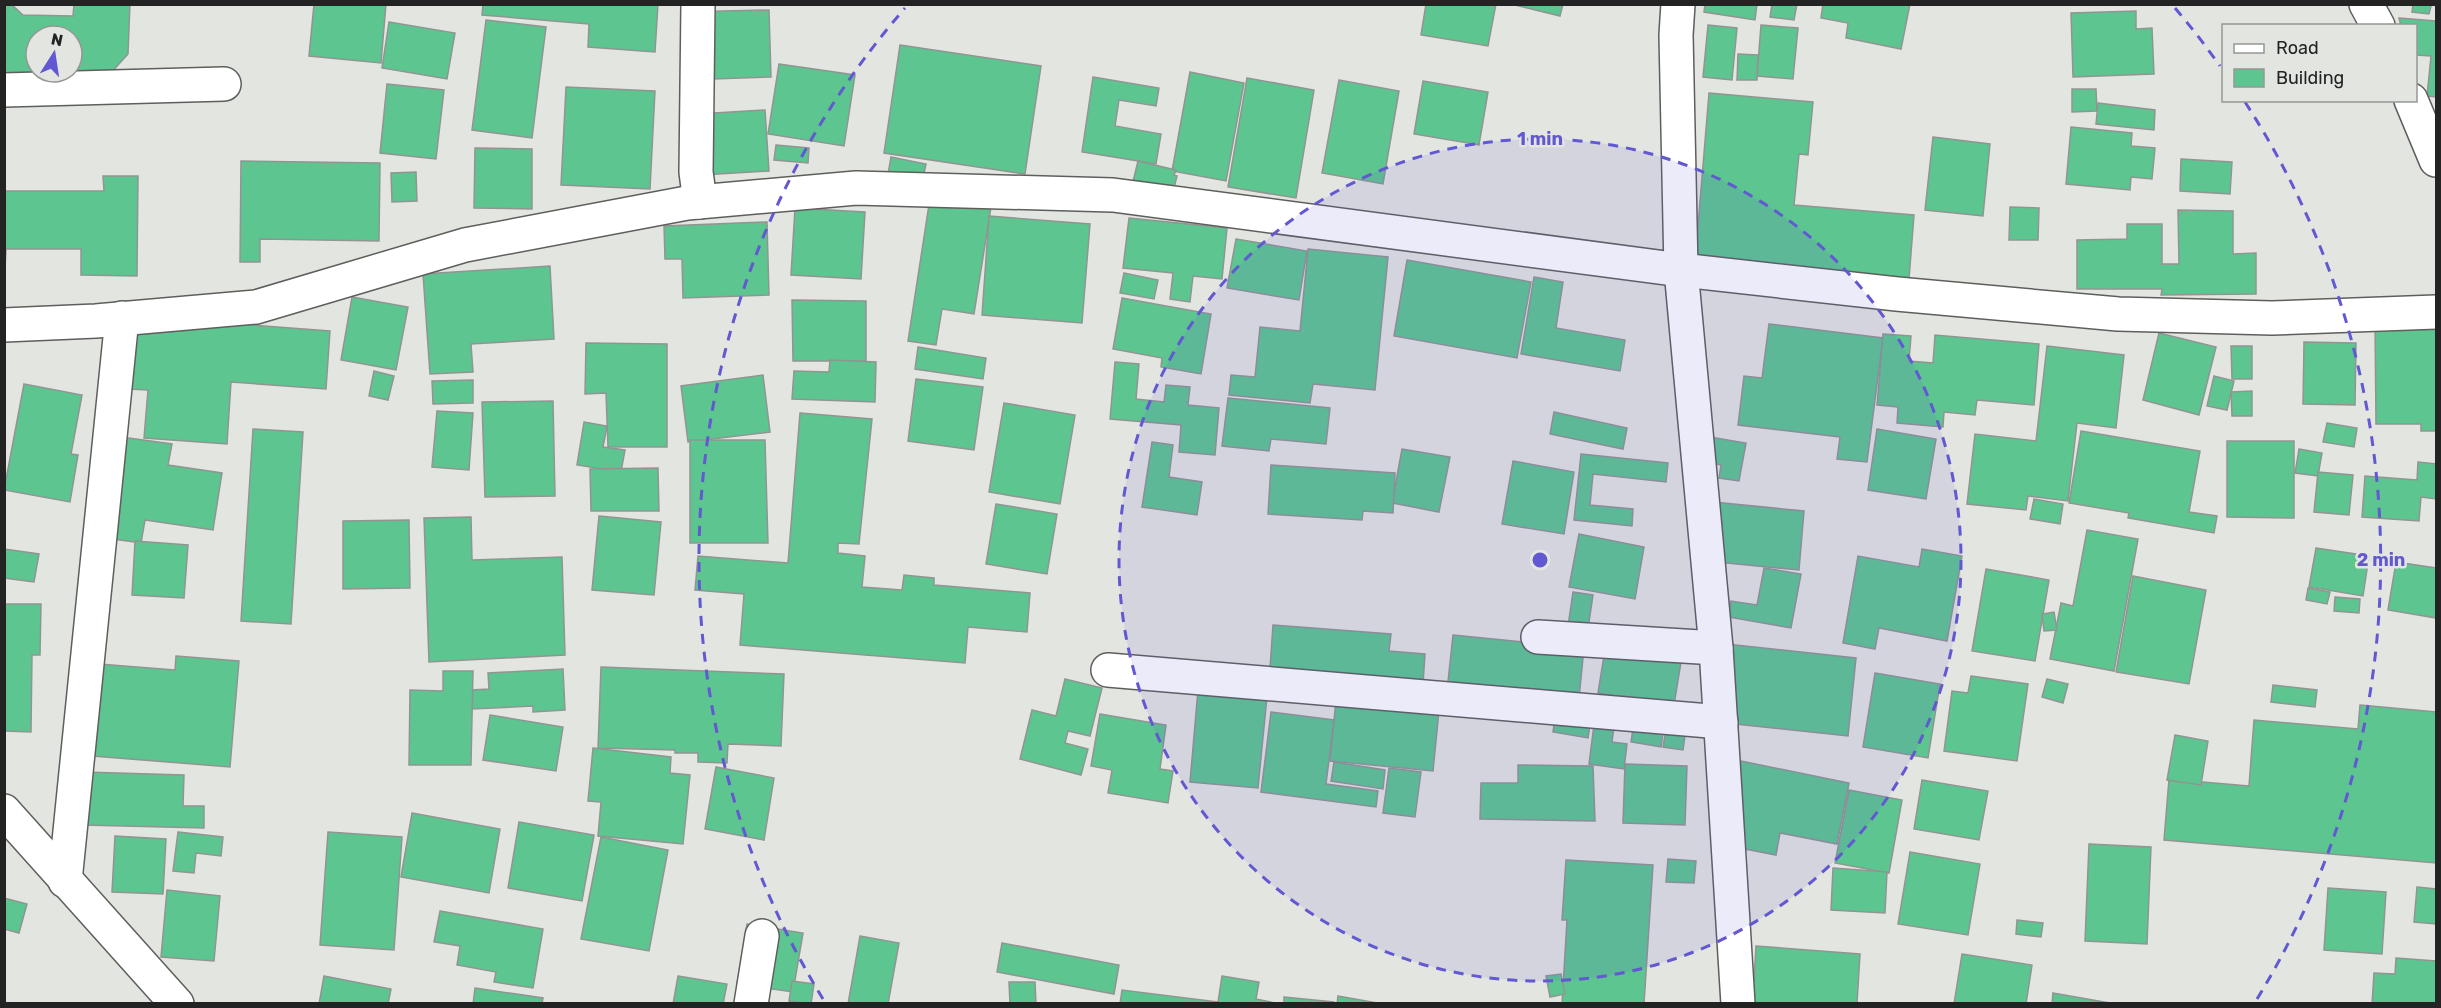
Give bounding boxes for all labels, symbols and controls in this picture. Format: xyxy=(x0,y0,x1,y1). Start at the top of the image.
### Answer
north arrow xyxy=(24,24,84,84)
legend xyxy=(2222,24,2417,102)
text: N xyxy=(49,29,65,50)
text: Road xyxy=(2276,37,2319,59)
text: Building xyxy=(2276,67,2344,89)
text: 1 min xyxy=(1517,128,1563,150)
text: 2 min xyxy=(2357,549,2405,571)
centre of rings xyxy=(1530,550,1550,570)

